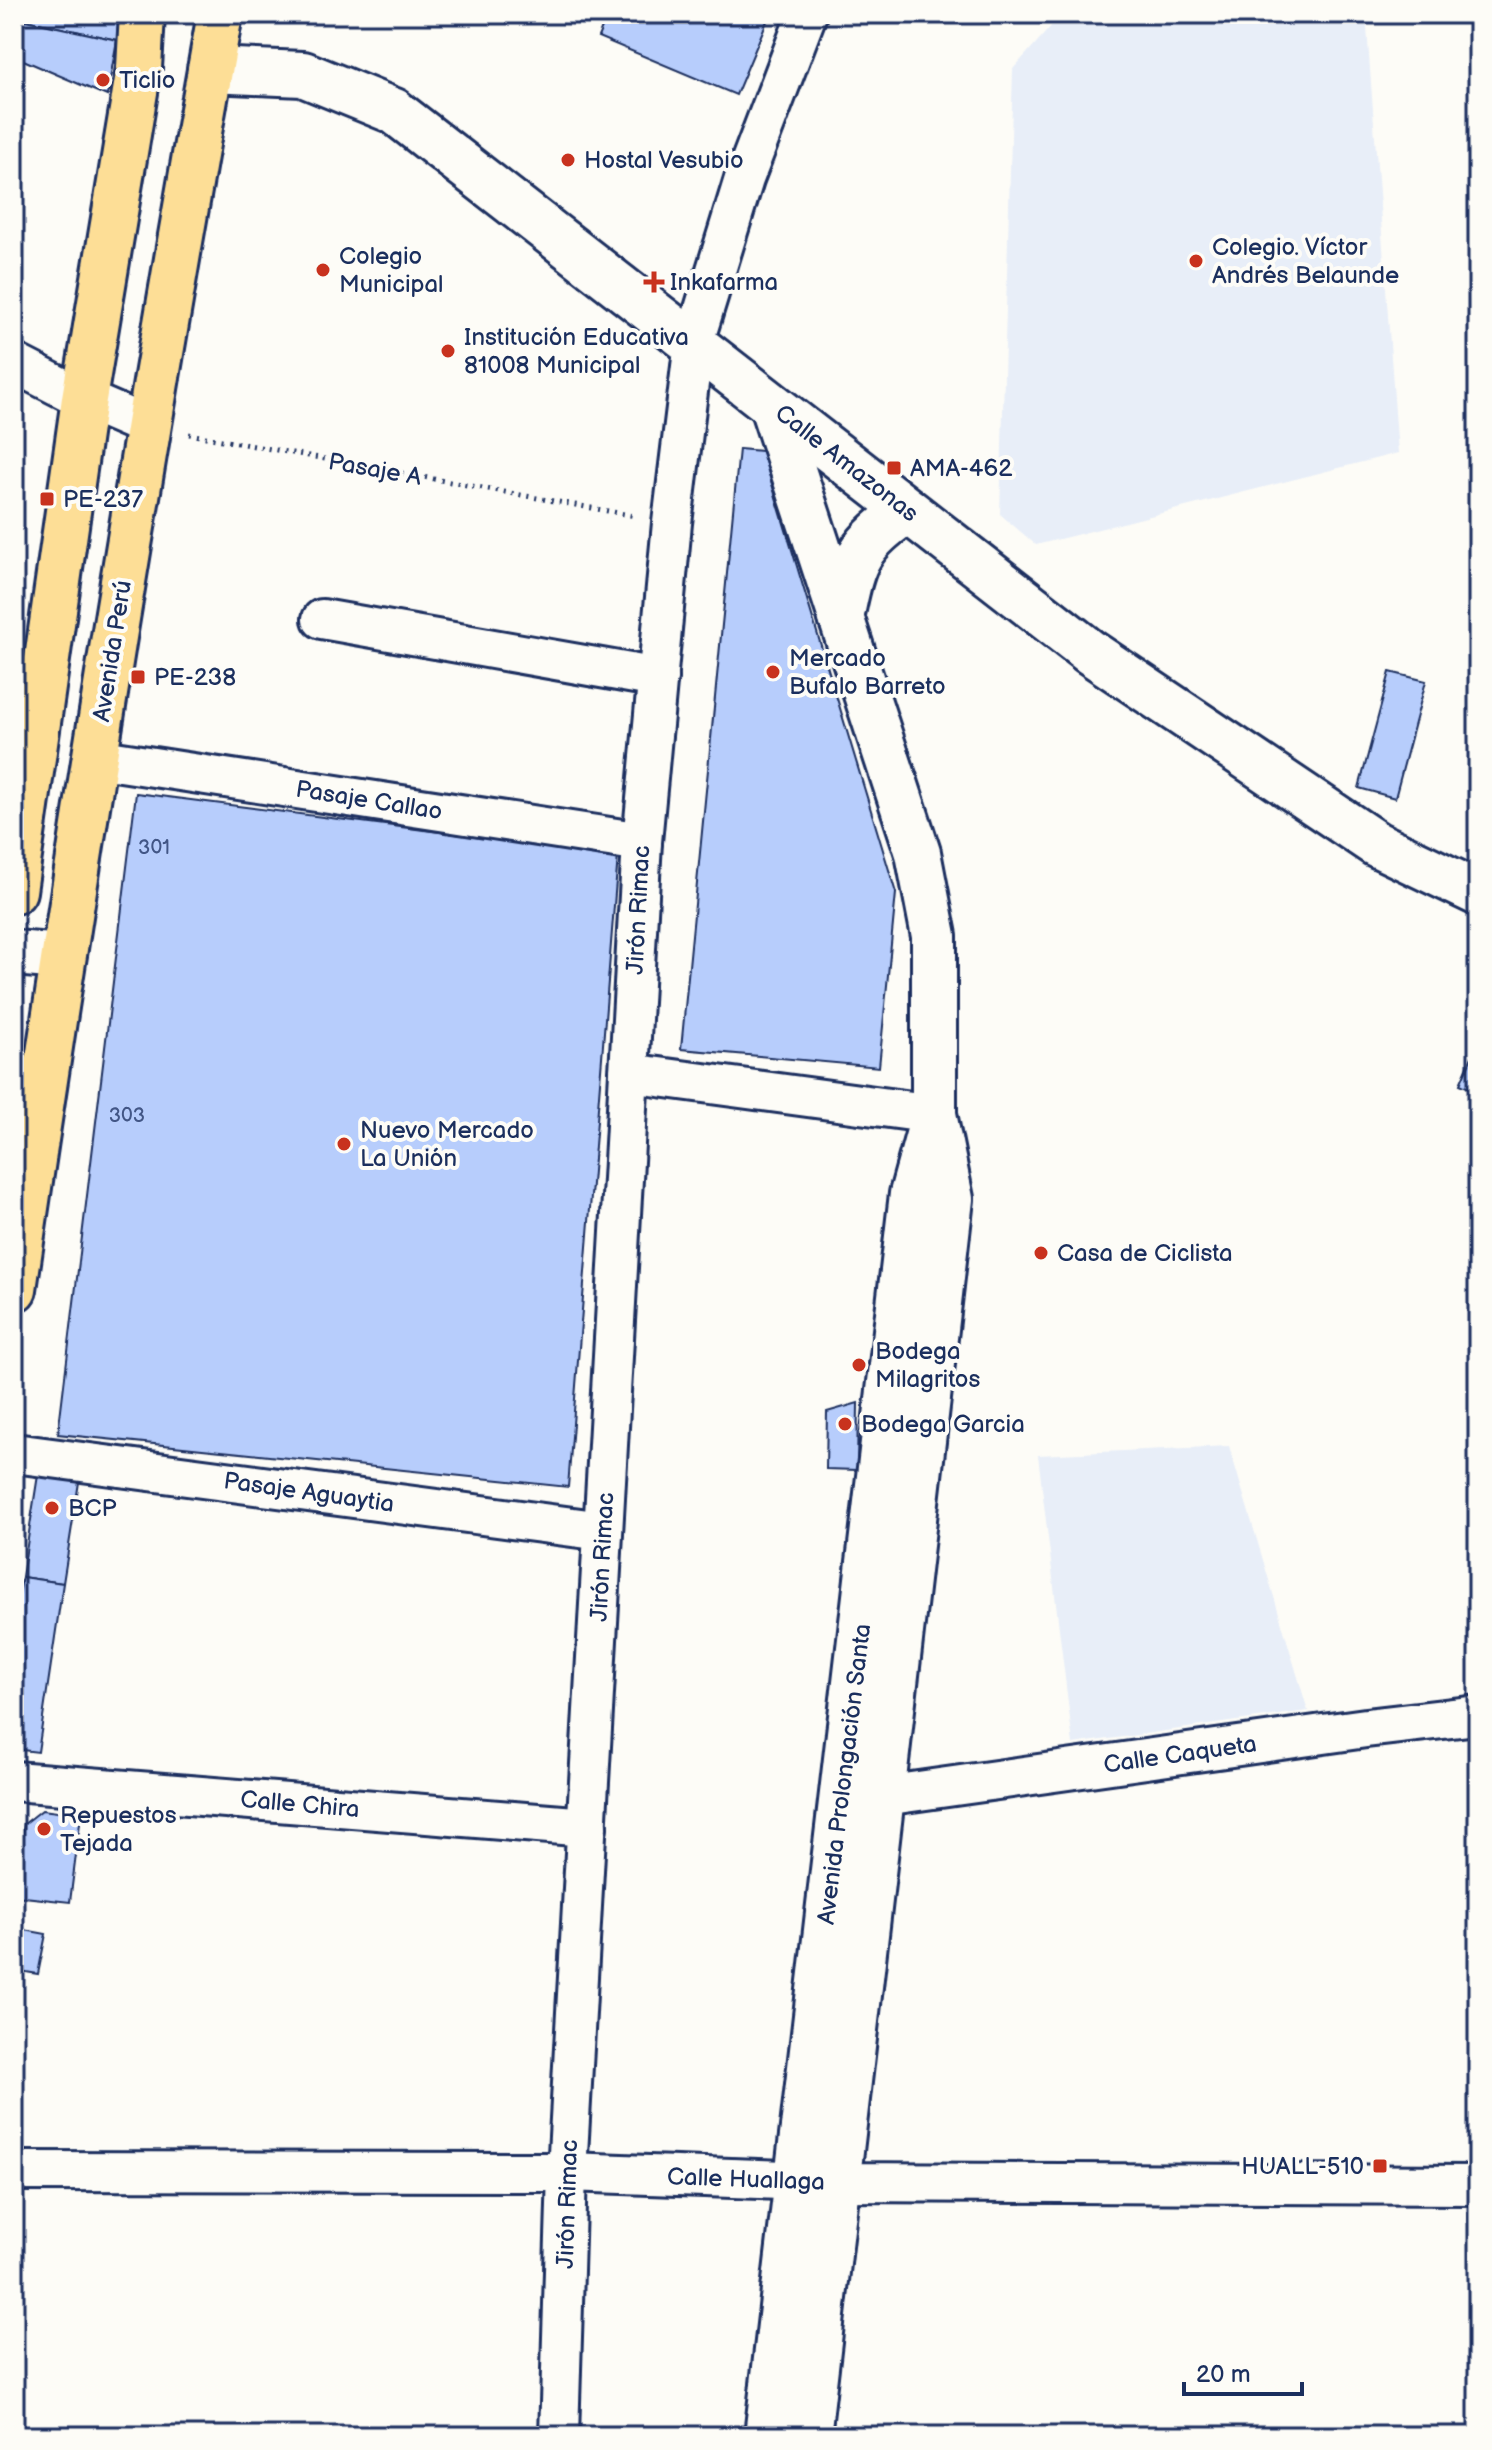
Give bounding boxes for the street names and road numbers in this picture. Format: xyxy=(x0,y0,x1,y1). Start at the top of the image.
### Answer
street label: Calle Amazonas xyxy=(769,398,924,528)
street label: Pasaje A xyxy=(326,447,424,492)
street label: Avenida Perú xyxy=(87,578,138,724)
street label: Pasaje Callao xyxy=(294,775,444,826)
street label: Jirón Rimac xyxy=(621,845,656,975)
street label: Pasaje Aguaytia xyxy=(222,1466,396,1519)
street label: Jirón Rimac xyxy=(585,1492,620,1622)
street label: Avenida Prolongación Santa xyxy=(812,1622,877,1926)
street label: Calle Caqueta xyxy=(1102,1729,1259,1780)
street label: Calle Chira xyxy=(239,1785,361,1824)
street label: Jirón Rimac xyxy=(551,2139,584,2269)
street label: Calle Huallaga xyxy=(667,2162,825,2197)

